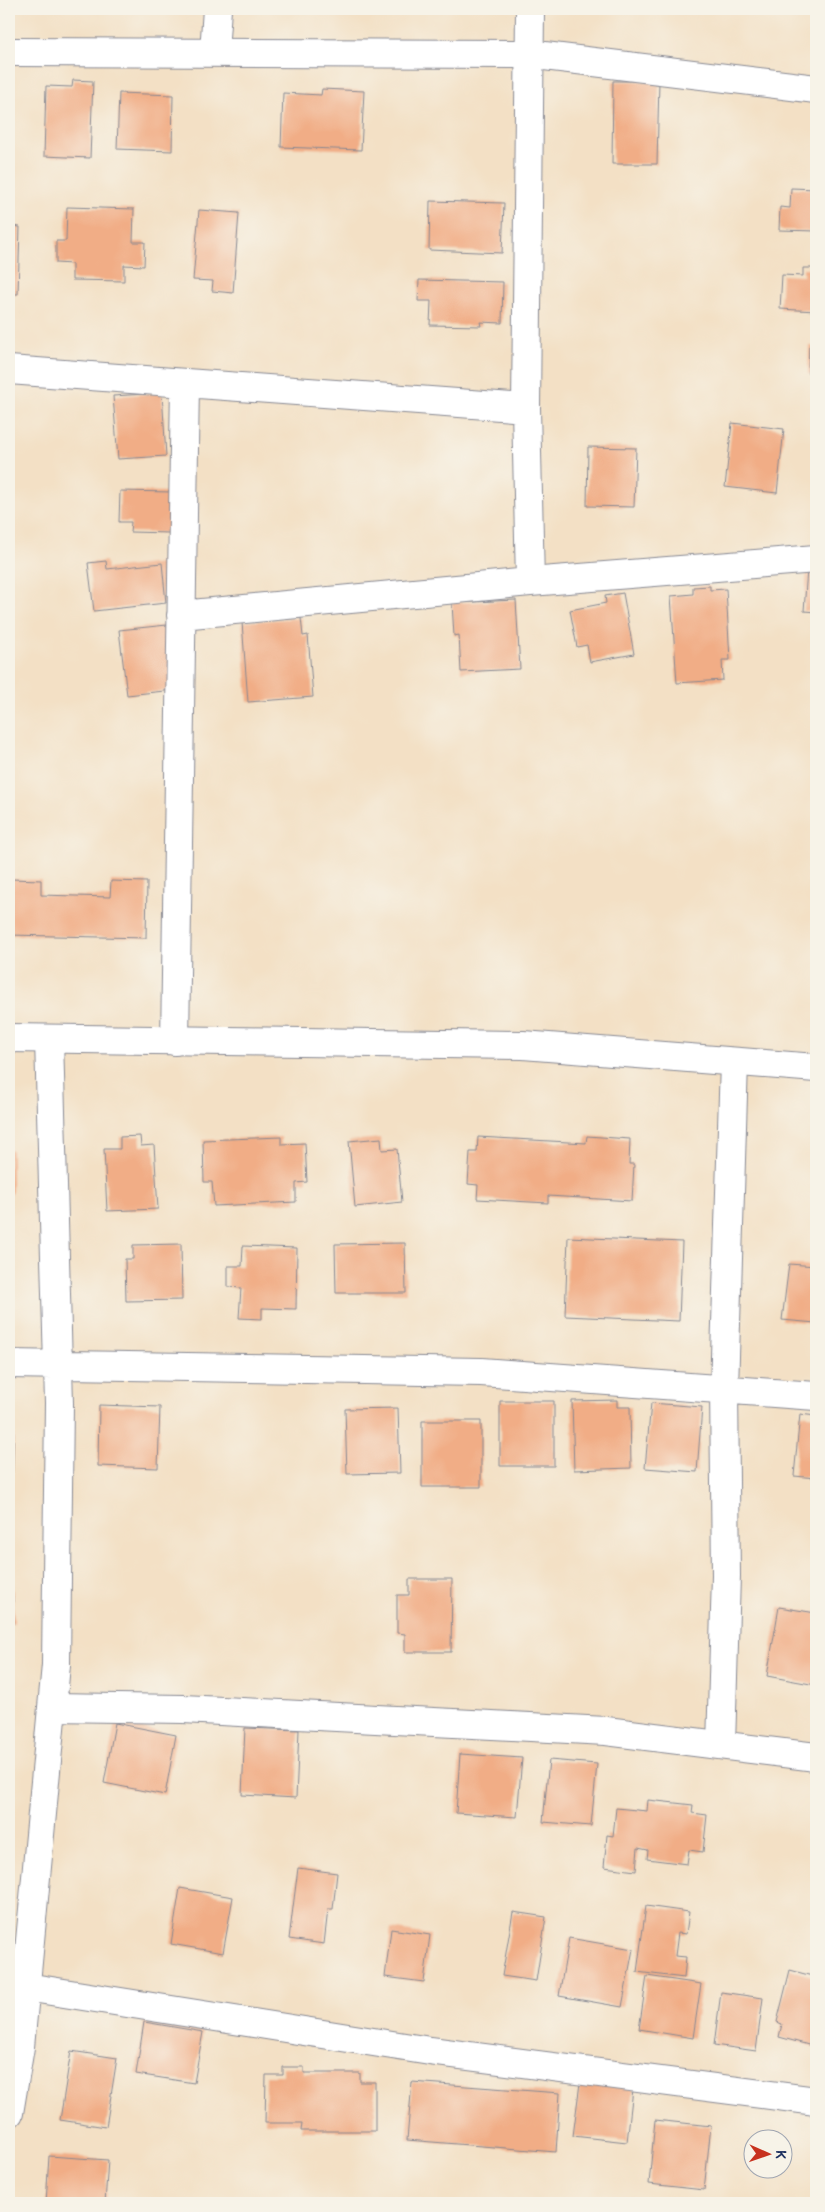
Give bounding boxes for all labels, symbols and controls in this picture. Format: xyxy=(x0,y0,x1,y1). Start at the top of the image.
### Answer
north arrow xyxy=(742,2130,792,2180)
text: K xyxy=(772,2150,789,2160)

